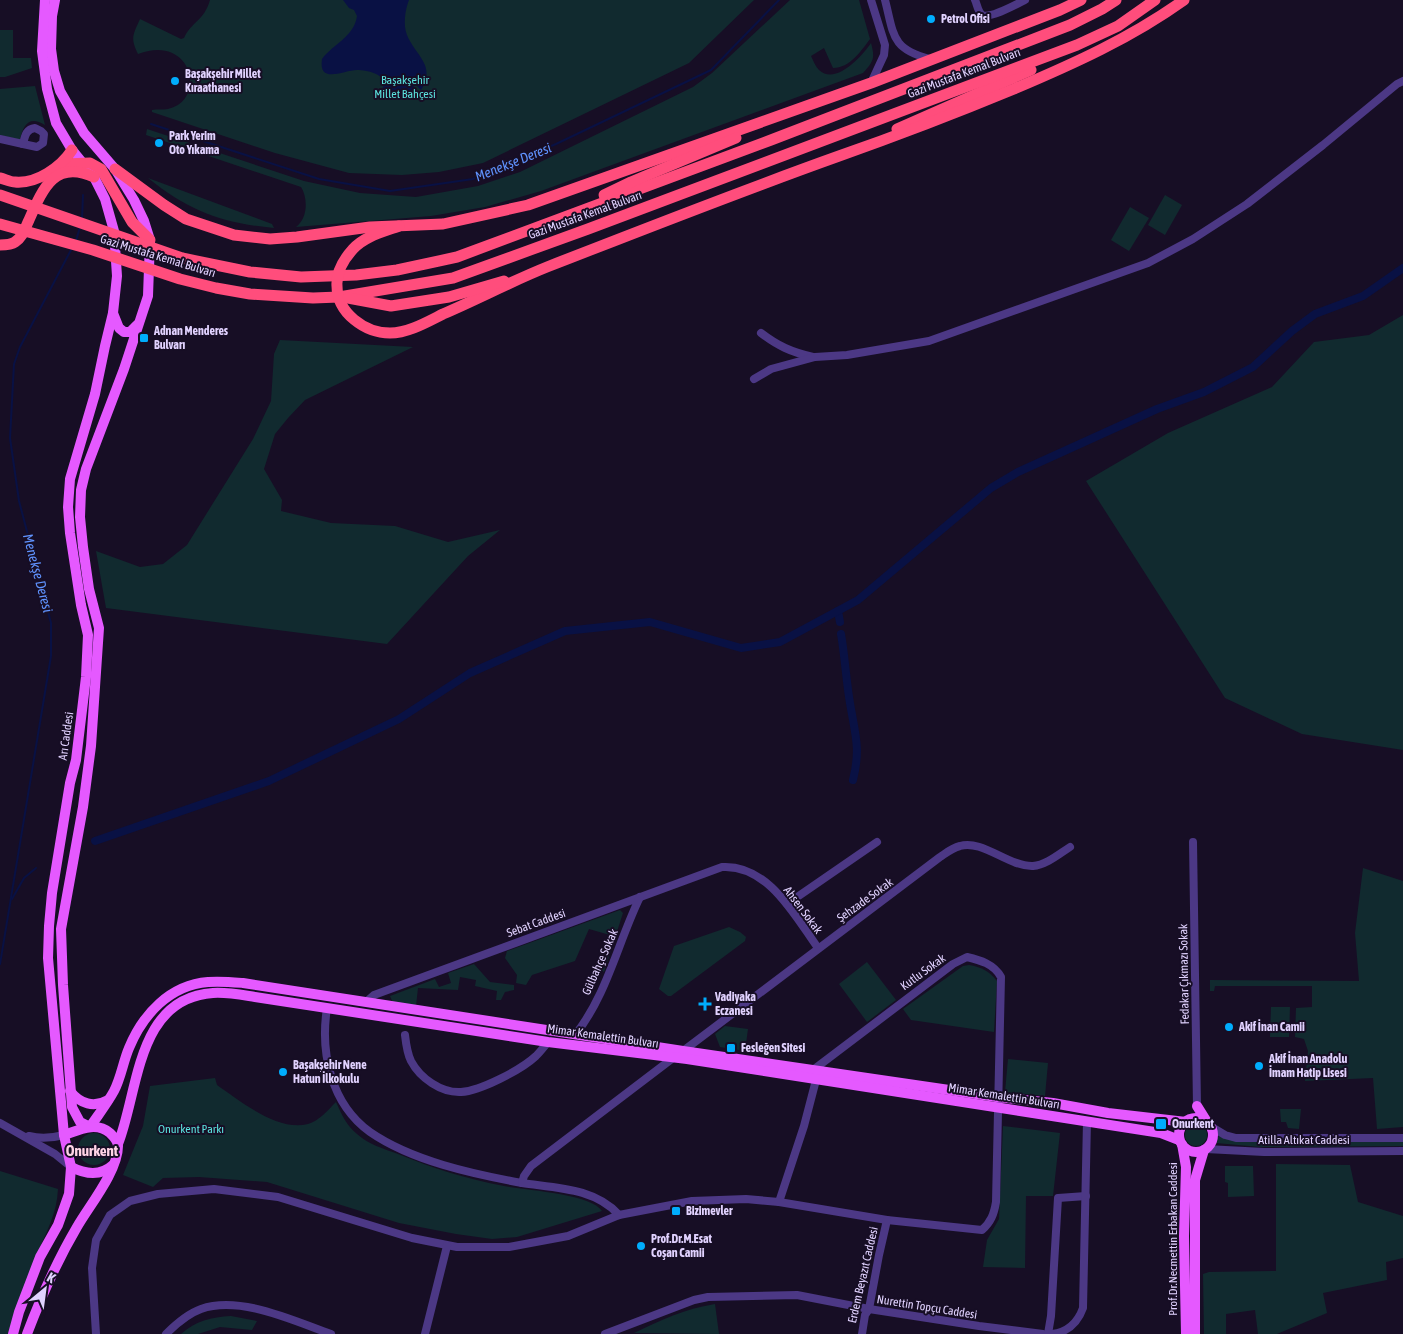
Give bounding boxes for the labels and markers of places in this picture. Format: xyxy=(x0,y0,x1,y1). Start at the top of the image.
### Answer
place label: Petrol Ofisi xyxy=(941,12,990,26)
marker: Petrol Ofisi xyxy=(925,13,937,25)
place label: Başakşehir Millet Kıraathanesi xyxy=(185,67,261,95)
marker: Başakşehir Millet Kıraathanesi xyxy=(169,75,181,87)
place label: Park Yerim Oto Yıkama xyxy=(169,129,220,157)
marker: Park Yerim Oto Yıkama xyxy=(153,137,165,149)
place label: Adnan Menderes Bulvarı xyxy=(153,324,229,352)
marker: Adnan Menderes Bulvarı xyxy=(138,332,150,344)
place label: Vadiyaka Eczanesi xyxy=(714,990,756,1018)
marker: Vadiyaka Eczanesi xyxy=(699,998,711,1010)
place label: Akif İnan Camii xyxy=(1238,1019,1305,1034)
marker: Akif İnan Camii xyxy=(1223,1021,1235,1033)
place label: Fesleğen Sitesi xyxy=(741,1041,805,1055)
marker: Fesleğen Sitesi xyxy=(725,1042,737,1054)
place label: Akif İnan Anadolu İmam Hatip Lisesi xyxy=(1268,1051,1348,1080)
place label: Başakşehir Nene Hatun İlkokulu xyxy=(293,1058,367,1086)
marker: Akif İnan Anadolu İmam Hatip Lisesi xyxy=(1253,1060,1265,1072)
marker: Başakşehir Nene Hatun İlkokulu xyxy=(277,1066,289,1078)
marker: Onurkent xyxy=(1154,1117,1168,1131)
place label: Onurkent xyxy=(1172,1117,1214,1131)
place label: Bizimevler xyxy=(686,1204,733,1218)
marker: Bizimevler xyxy=(670,1205,682,1217)
place label: Prof.Dr.M.Esat Coşan Camii xyxy=(651,1232,713,1260)
marker: Prof.Dr.M.Esat Coşan Camii xyxy=(635,1240,647,1252)

